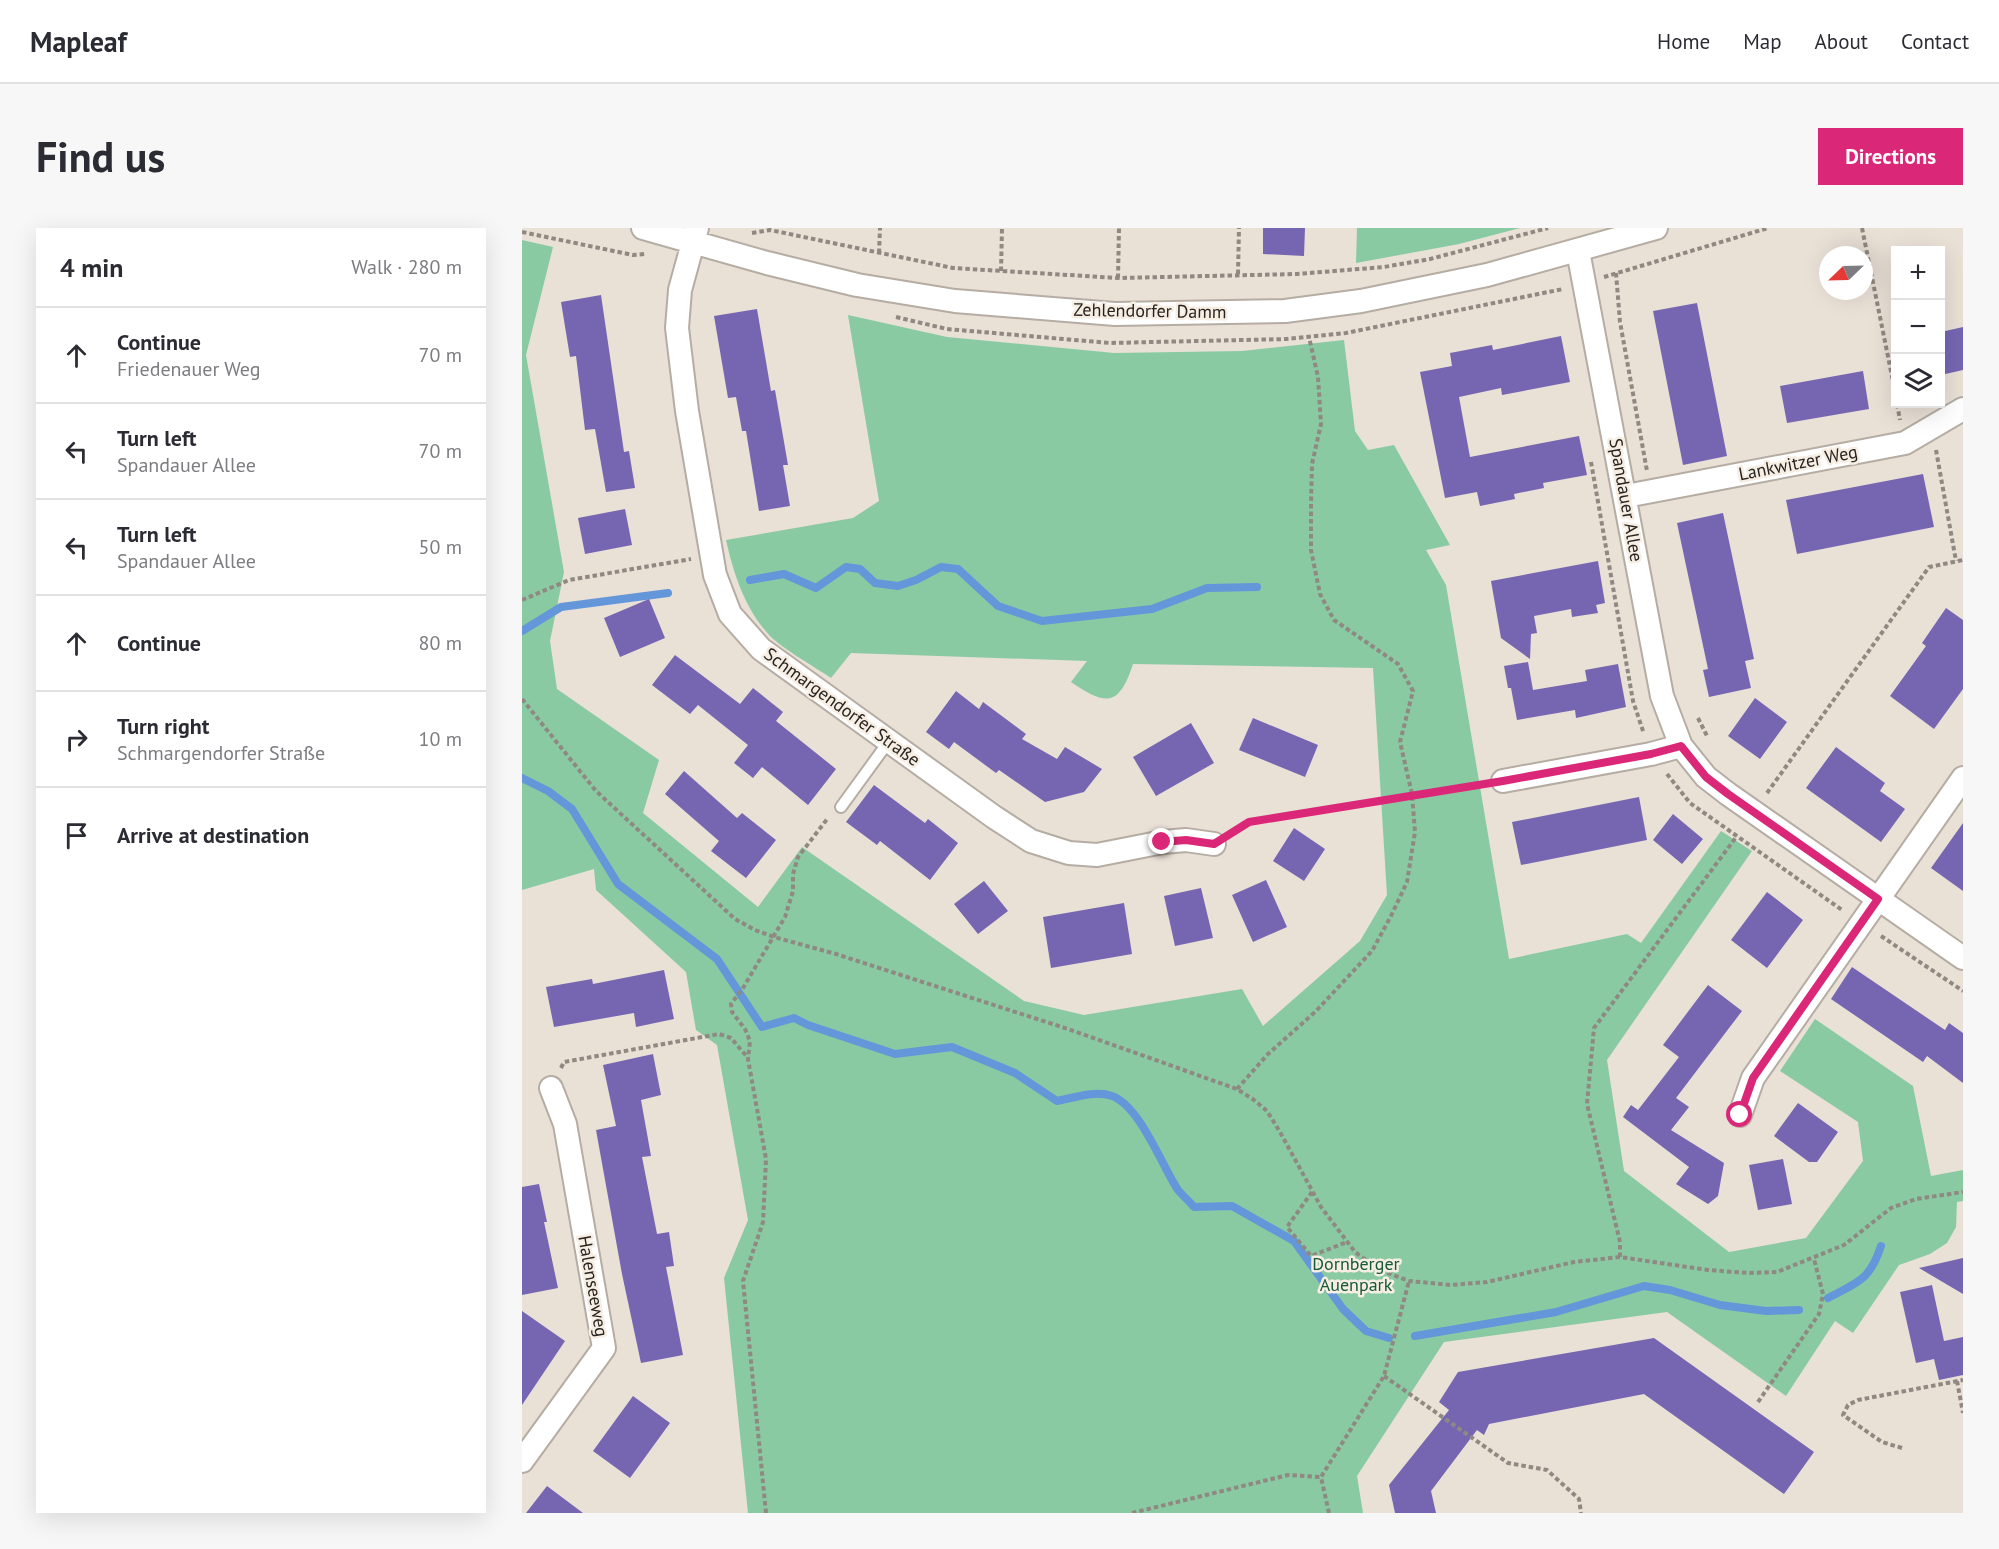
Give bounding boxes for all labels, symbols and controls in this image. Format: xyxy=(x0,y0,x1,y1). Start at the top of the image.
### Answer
text: Mapleaf xyxy=(30,23,127,60)
text: Home xyxy=(1657,28,1710,55)
text: Map xyxy=(1743,28,1782,55)
text: About xyxy=(1815,28,1868,55)
text: Contact xyxy=(1901,28,1969,55)
button: Directions xyxy=(1818,128,1963,185)
text: Find us xyxy=(36,129,165,184)
north arrow xyxy=(1819,246,1873,300)
map controls xyxy=(1891,246,1945,408)
button: + xyxy=(1891,246,1945,300)
text: 4 min xyxy=(60,251,123,284)
text: Walk · 280 m xyxy=(351,254,462,280)
street label: Zehlendorfer Damm xyxy=(1073,298,1227,323)
button: − xyxy=(1891,300,1945,354)
text: Continue xyxy=(117,328,201,356)
icon: ahead xyxy=(60,339,93,372)
text: 70 m xyxy=(419,342,462,368)
button: layers xyxy=(1891,354,1945,408)
text: Friedenauer Weg xyxy=(117,356,261,382)
text: Turn left xyxy=(117,424,197,452)
icon: left xyxy=(60,435,93,468)
street label: Spandauer Allee xyxy=(1604,436,1649,563)
text: 70 m xyxy=(419,438,462,464)
street label: Lankwitzer Weg xyxy=(1736,440,1859,485)
text: Spandauer Allee xyxy=(117,452,256,478)
text: Turn left xyxy=(117,520,197,548)
icon: left xyxy=(60,531,93,564)
text: 50 m xyxy=(419,534,462,560)
text: Spandauer Allee xyxy=(117,548,256,574)
icon: ahead xyxy=(60,627,93,660)
text: Continue xyxy=(117,629,201,657)
text: 80 m xyxy=(419,630,462,656)
street label: Schmargendorfer Straße xyxy=(760,642,925,771)
text: Turn right xyxy=(117,712,209,740)
icon: right xyxy=(60,723,93,756)
text: 10 m xyxy=(419,726,462,752)
text: Schmargendorfer Straße xyxy=(117,740,325,766)
icon: arrive xyxy=(60,819,93,852)
text: Arrive at destination xyxy=(117,821,309,849)
route end xyxy=(1148,828,1174,854)
route start xyxy=(1726,1101,1752,1127)
street label: Halenseeweg xyxy=(573,1233,614,1338)
park label: Dornberger Auenpark xyxy=(1312,1252,1400,1296)

